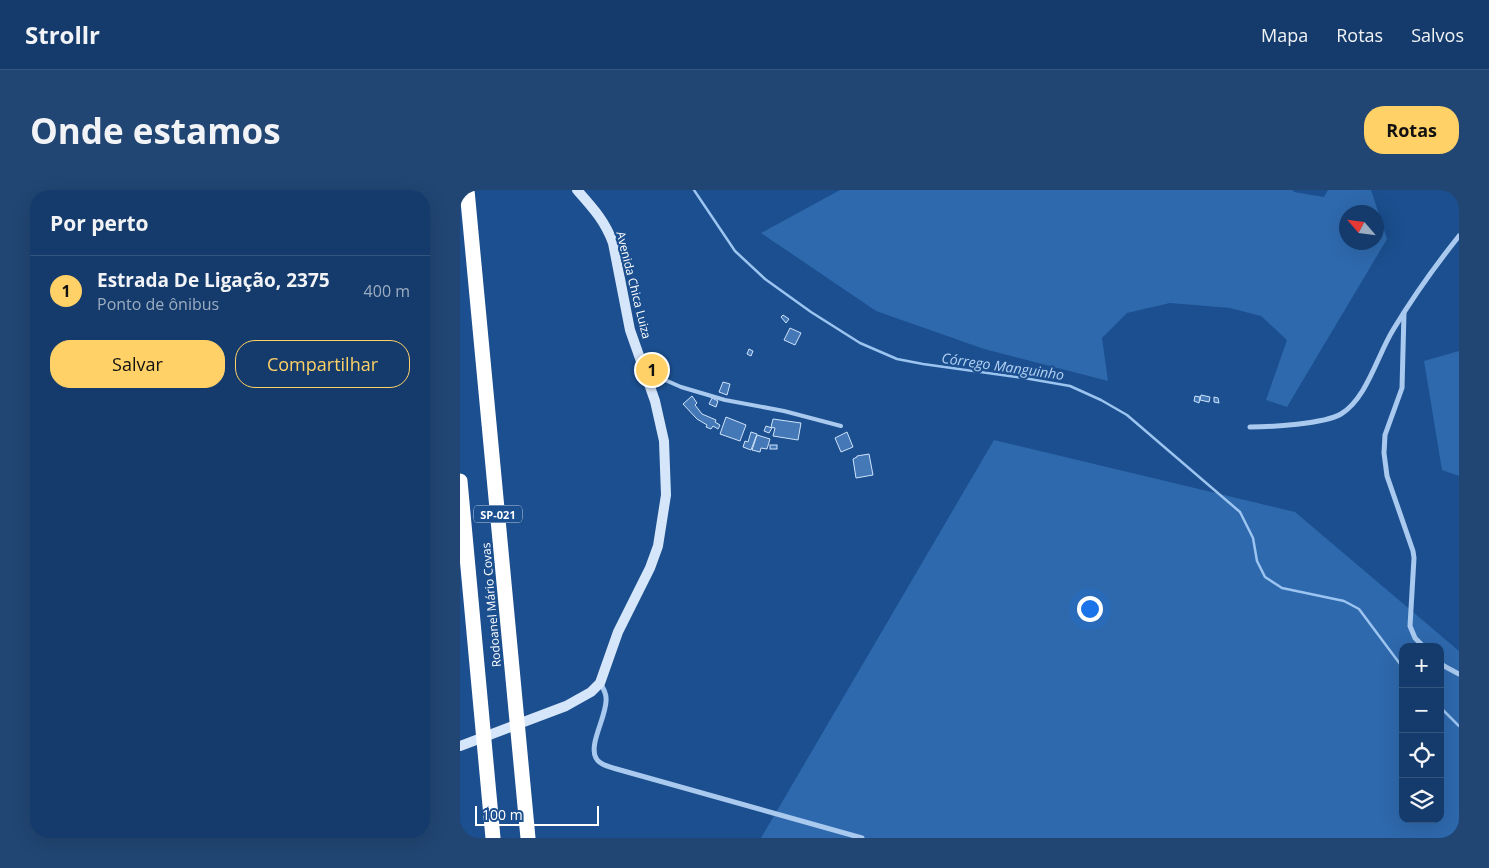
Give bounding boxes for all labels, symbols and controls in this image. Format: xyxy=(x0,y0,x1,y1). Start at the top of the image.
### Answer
text: Strollr xyxy=(25,18,100,51)
text: Mapa xyxy=(1261,23,1308,47)
text: Rotas xyxy=(1336,23,1383,47)
text: Salvos xyxy=(1411,23,1464,47)
button: Rotas xyxy=(1364,106,1459,154)
text: Onde estamos xyxy=(30,107,281,154)
north arrow xyxy=(1339,205,1384,250)
text: Por perto xyxy=(50,209,149,237)
street label: Avenida Chica Luiza xyxy=(612,229,656,341)
text: Estrada De Ligação, 2375 xyxy=(97,267,330,293)
text: 1 xyxy=(61,280,71,302)
text: 400 m xyxy=(364,280,410,302)
text: Ponto de ônibus xyxy=(97,293,219,315)
button: Salvar xyxy=(50,340,225,388)
button: Compartilhar xyxy=(235,340,410,388)
water label: Córrego Manguinho xyxy=(941,348,1066,384)
pin: 1 xyxy=(636,351,668,389)
road number: SP-021 xyxy=(474,506,522,522)
street label: Rodoanel Mário Covas xyxy=(477,542,505,668)
your location xyxy=(1077,596,1103,622)
map controls xyxy=(1399,643,1444,823)
button: + xyxy=(1399,643,1444,688)
button: − xyxy=(1399,688,1444,733)
button: locate xyxy=(1399,733,1444,778)
button: layers xyxy=(1399,778,1444,823)
scale bar xyxy=(475,803,599,826)
text: 100 m xyxy=(482,805,523,824)

